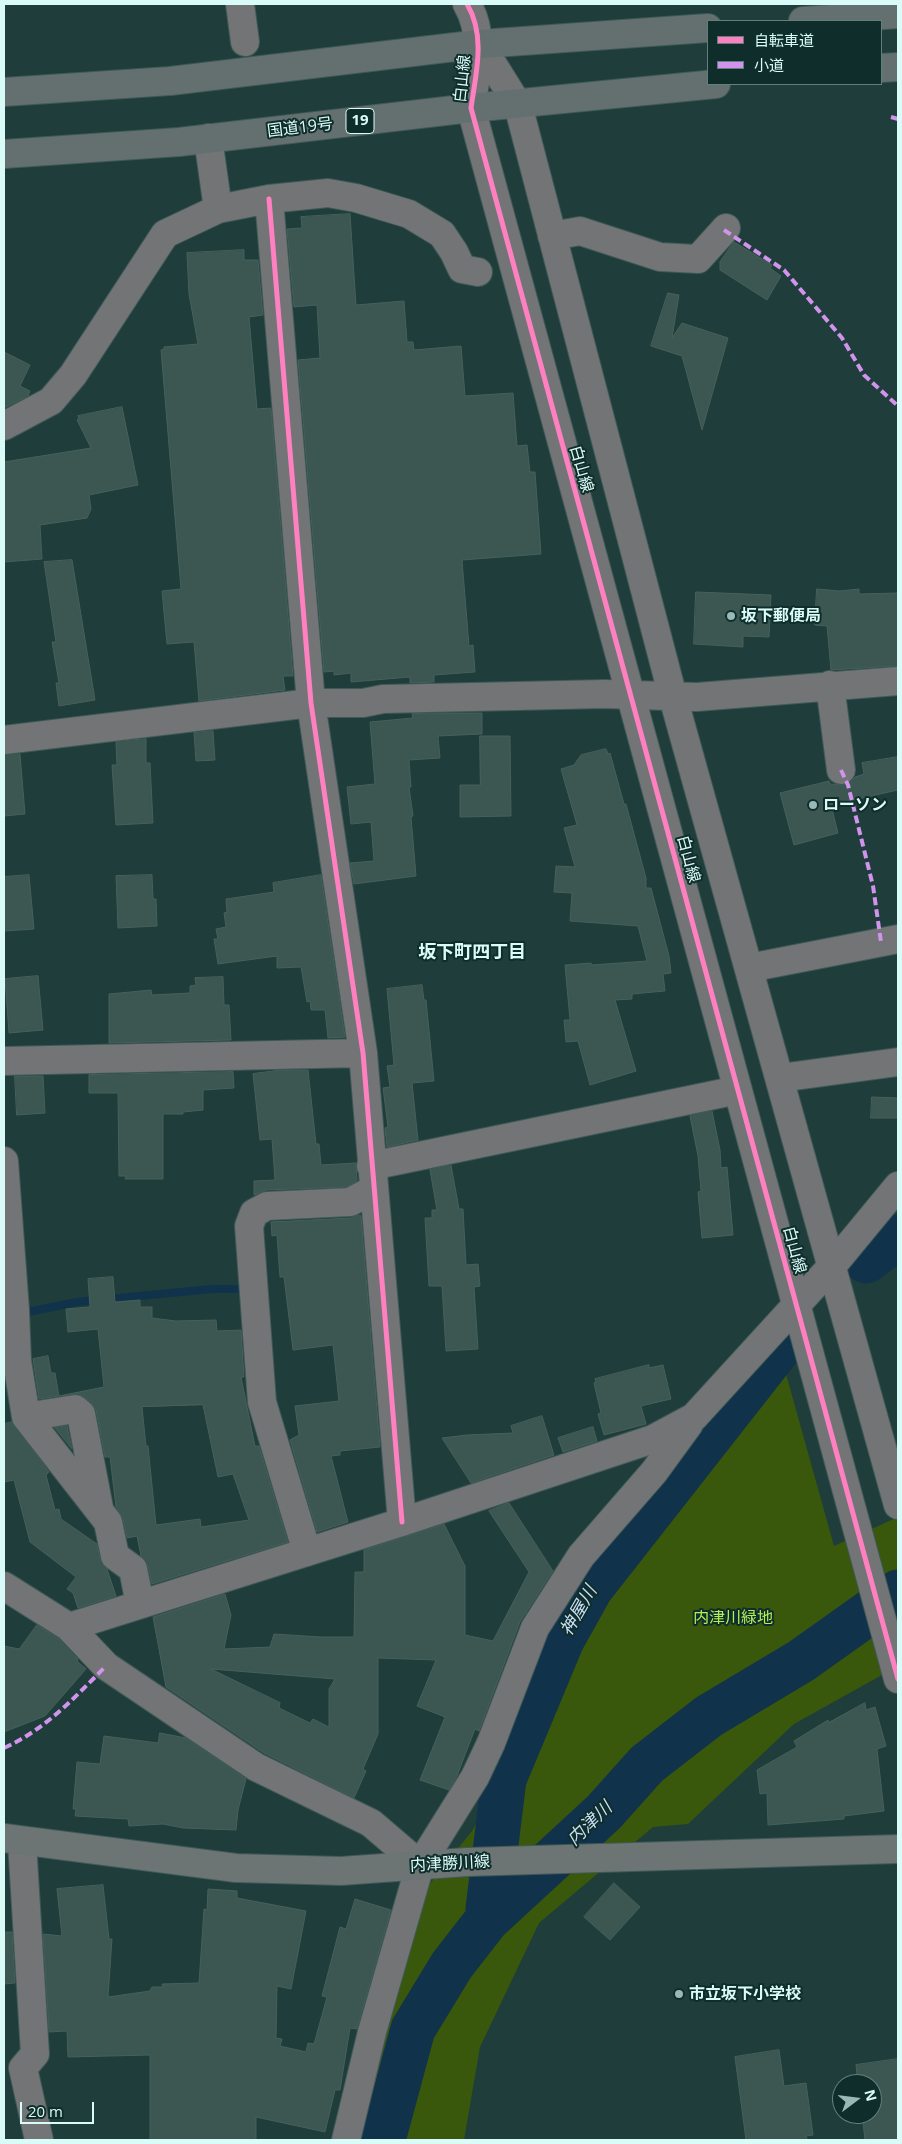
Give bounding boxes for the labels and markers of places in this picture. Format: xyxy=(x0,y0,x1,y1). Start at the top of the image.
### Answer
place label: 坂下郵便局 xyxy=(741,606,821,626)
marker: 坂下郵便局 xyxy=(725,610,737,622)
place label: ローソン xyxy=(823,795,887,815)
marker: ローソン xyxy=(807,799,819,811)
place label: 市立坂下小学校 xyxy=(689,1984,801,2004)
marker: 市立坂下小学校 xyxy=(673,1988,685,2000)

